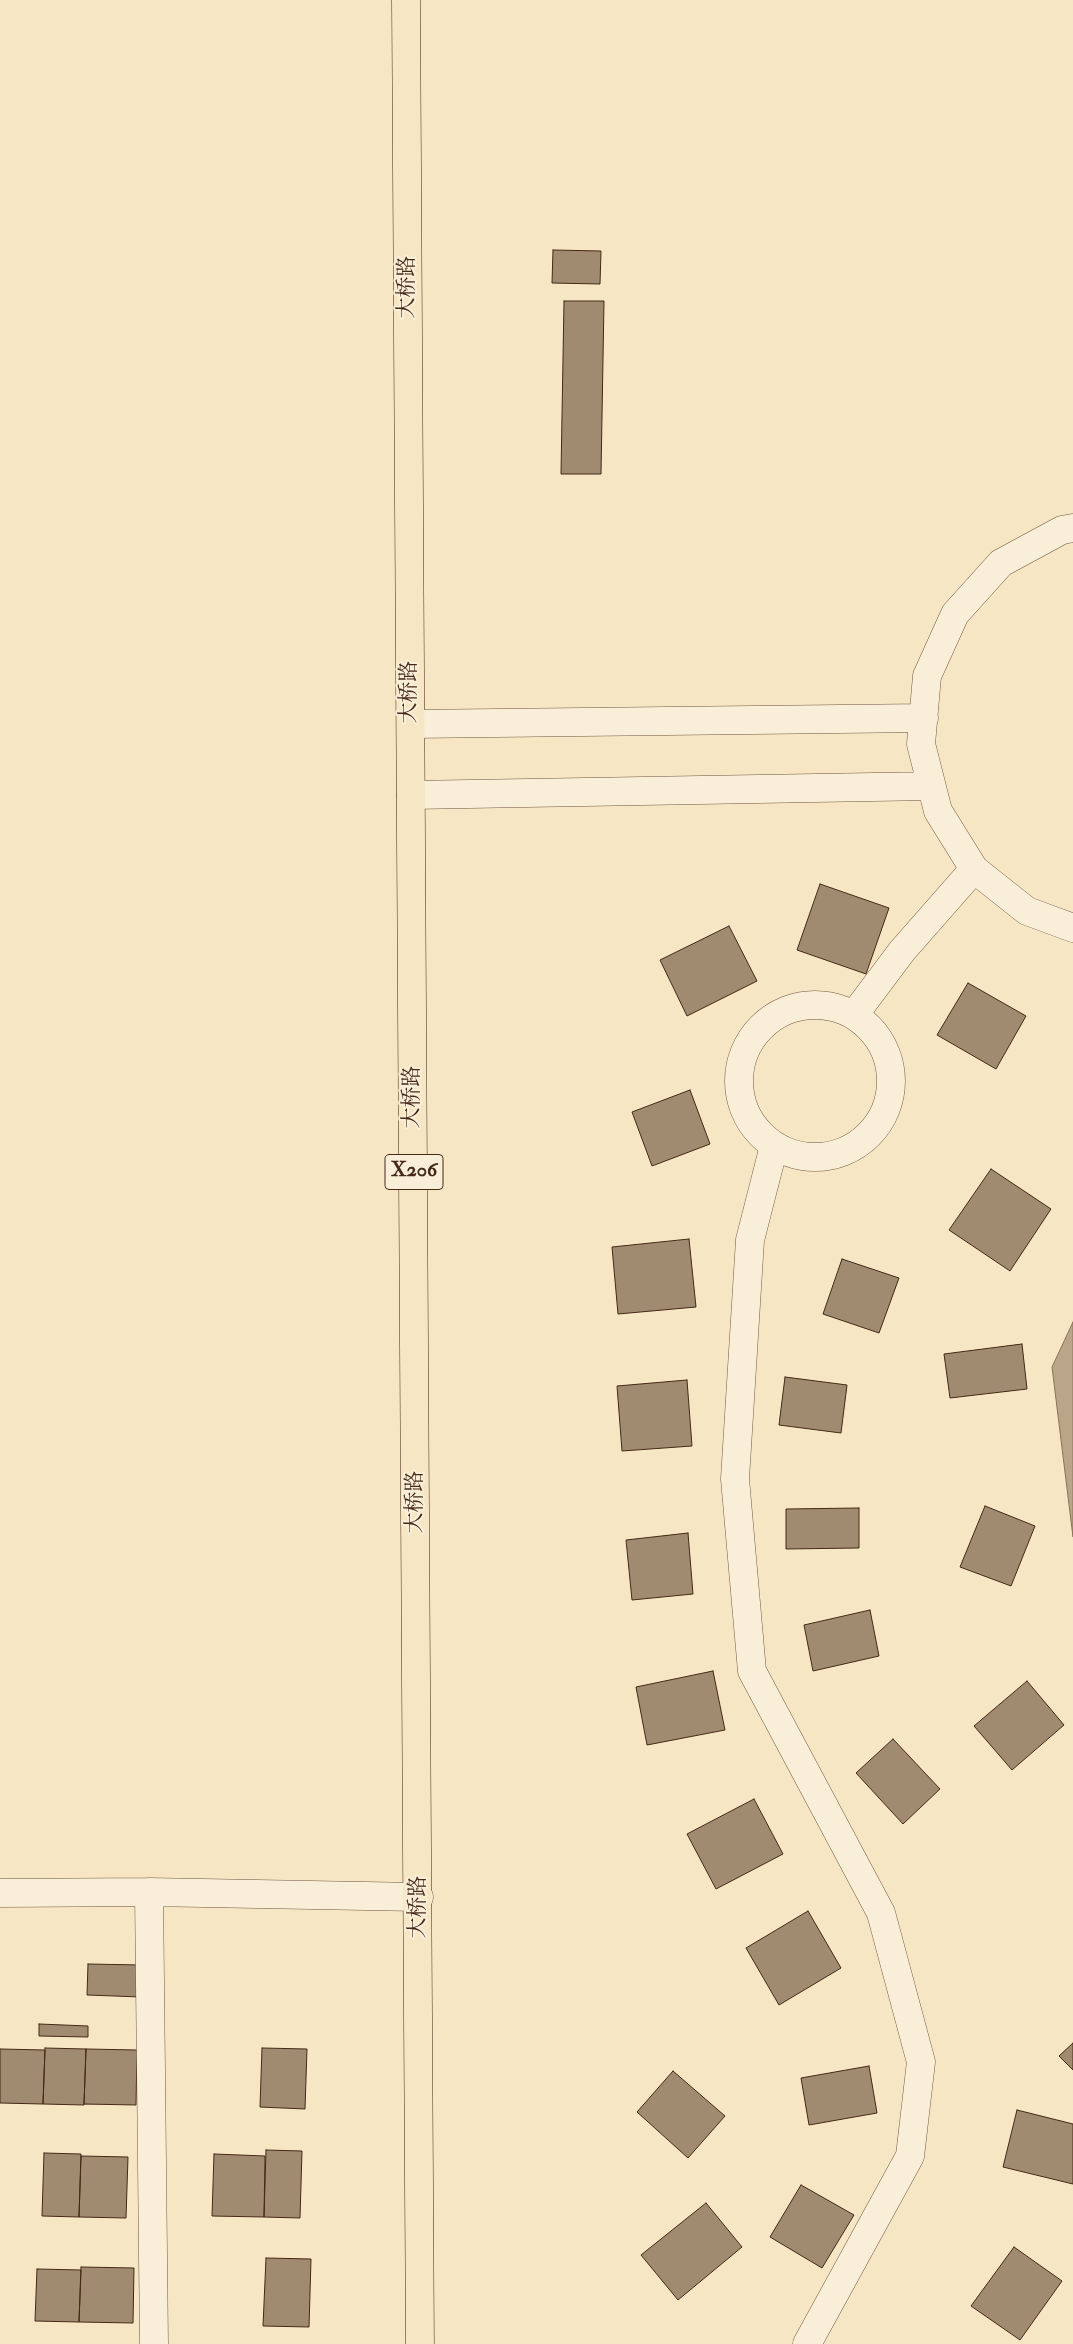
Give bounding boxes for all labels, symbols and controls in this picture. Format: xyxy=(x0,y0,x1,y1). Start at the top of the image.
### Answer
street label: 大桥路 xyxy=(395,256,421,318)
street label: 大桥路 xyxy=(397,661,423,723)
street label: 大桥路 xyxy=(400,1066,426,1128)
road number: X206 xyxy=(385,1154,443,1190)
street label: 大桥路 xyxy=(403,1471,429,1533)
street label: 大桥路 xyxy=(406,1876,432,1938)

